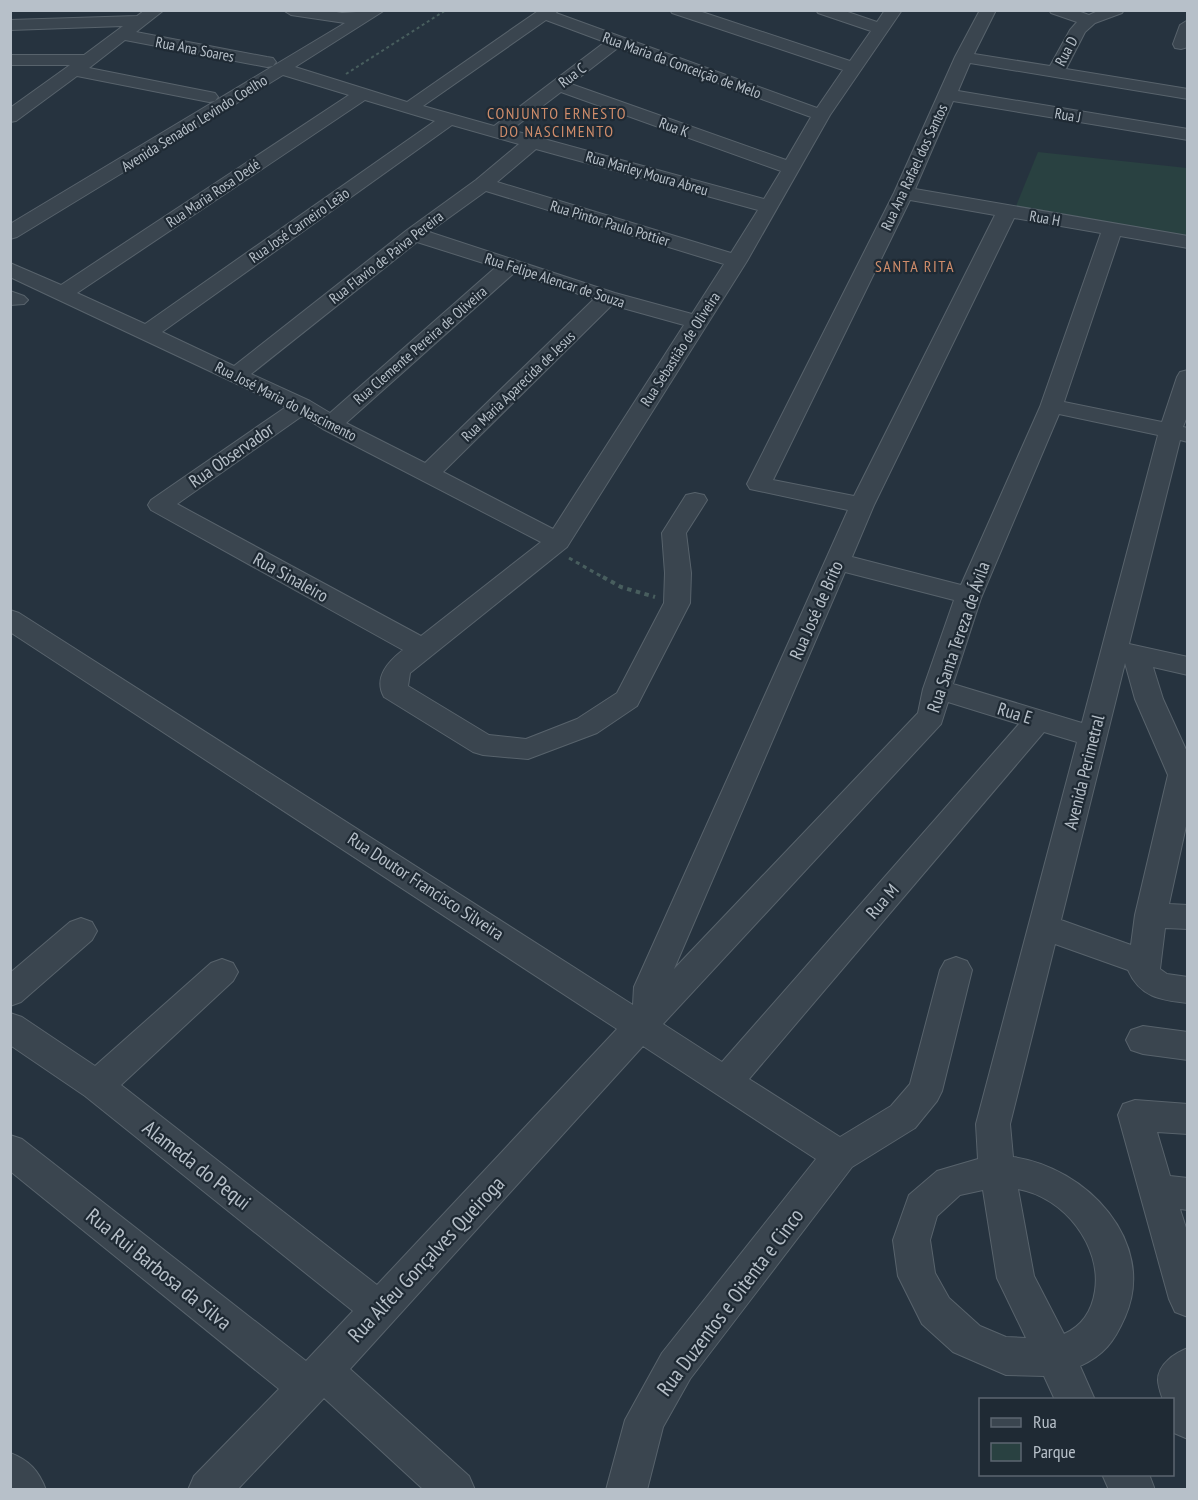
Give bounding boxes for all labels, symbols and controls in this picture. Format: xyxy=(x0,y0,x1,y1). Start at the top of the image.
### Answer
street label: Rua Maria da Conceição de Melo xyxy=(600,27,764,103)
street label: Rua Ana Soares xyxy=(154,32,236,66)
street label: Rua D xyxy=(1050,33,1082,69)
street label: Rua C xyxy=(554,58,590,92)
street label: Avenida Senador Levindo Coelho xyxy=(117,70,271,176)
street label: Rua Ana Rafael dos Santos xyxy=(876,101,952,233)
district label: CONJUNTO ERNESTO DO NASCIMENTO xyxy=(487,103,627,141)
street label: Rua J xyxy=(1053,103,1083,127)
street label: Rua K xyxy=(657,113,692,141)
street label: Rua Marley Moura Abreu xyxy=(584,146,710,200)
street label: Rua Maria Rosa Dedé xyxy=(162,155,264,231)
street label: Rua José Carneiro Leão xyxy=(245,183,353,267)
street label: Rua Pintor Paulo Pottier xyxy=(548,196,673,250)
street label: Rua Flavio de Paiva Pereira xyxy=(325,206,447,308)
street label: Rua H xyxy=(1028,206,1062,230)
street label: Rua Felipe Alencar de Souza xyxy=(483,248,627,312)
district label: SANTA RITA xyxy=(875,256,955,276)
street label: Rua Clemente Pereira de Oliveira xyxy=(349,282,491,408)
street label: Rua Sebastião de Oliveira xyxy=(636,288,724,410)
street label: Rua Maria Aparecida de Jesus xyxy=(457,327,579,445)
street label: Rua José Maria do Nascimento xyxy=(212,357,360,445)
street label: Rua Observador xyxy=(184,417,278,493)
street label: Rua Sinaleiro xyxy=(249,547,333,607)
street label: Rua José de Brito xyxy=(784,557,848,663)
street label: Rua Santa Tereza de Ávila xyxy=(921,559,995,715)
street label: Rua E xyxy=(995,697,1035,729)
street label: Avenida Perimetral xyxy=(1059,712,1110,832)
street label: Rua Doutor Francisco Silveira xyxy=(344,827,508,945)
street label: Rua M xyxy=(861,879,903,923)
street label: Alameda do Pequi xyxy=(137,1114,257,1216)
street label: Rua Alfeu Gonçalves Queiroga xyxy=(342,1170,510,1348)
street label: Rua Rui Barbosa da Silva xyxy=(81,1202,237,1336)
street label: Rua Duzentos e Oitenta e Cinco xyxy=(651,1203,809,1401)
legend xyxy=(979,1398,1174,1476)
text: Rua xyxy=(1033,1410,1057,1433)
text: Parque xyxy=(1033,1440,1076,1463)

